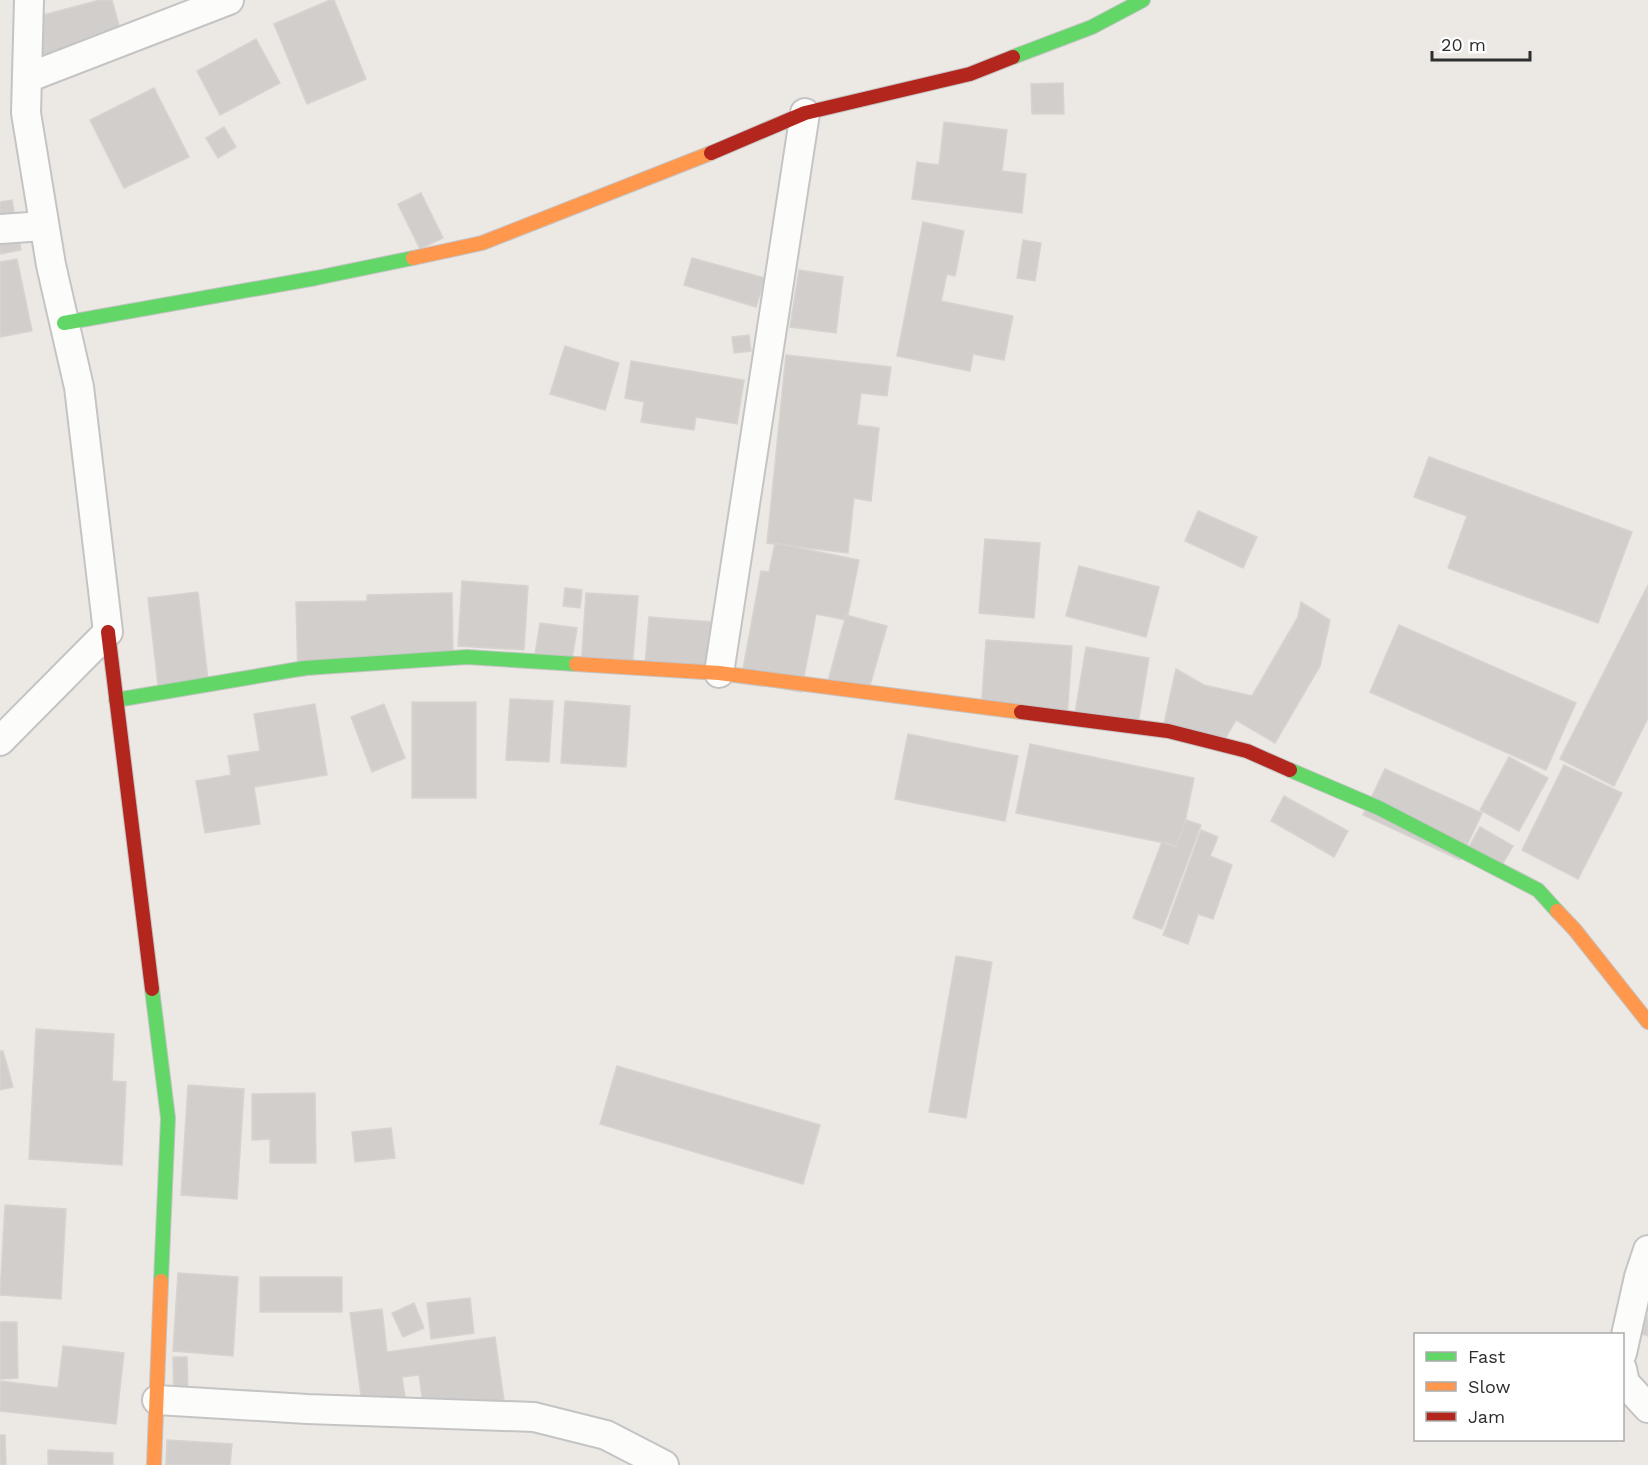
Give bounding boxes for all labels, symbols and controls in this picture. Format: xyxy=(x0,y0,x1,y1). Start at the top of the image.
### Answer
scale bar xyxy=(1432,24,1530,62)
text: 20 m xyxy=(1441,34,1486,55)
legend xyxy=(1414,1333,1624,1441)
text: Fast xyxy=(1468,1346,1506,1367)
text: Slow xyxy=(1468,1376,1511,1397)
text: Jam xyxy=(1468,1406,1505,1427)

